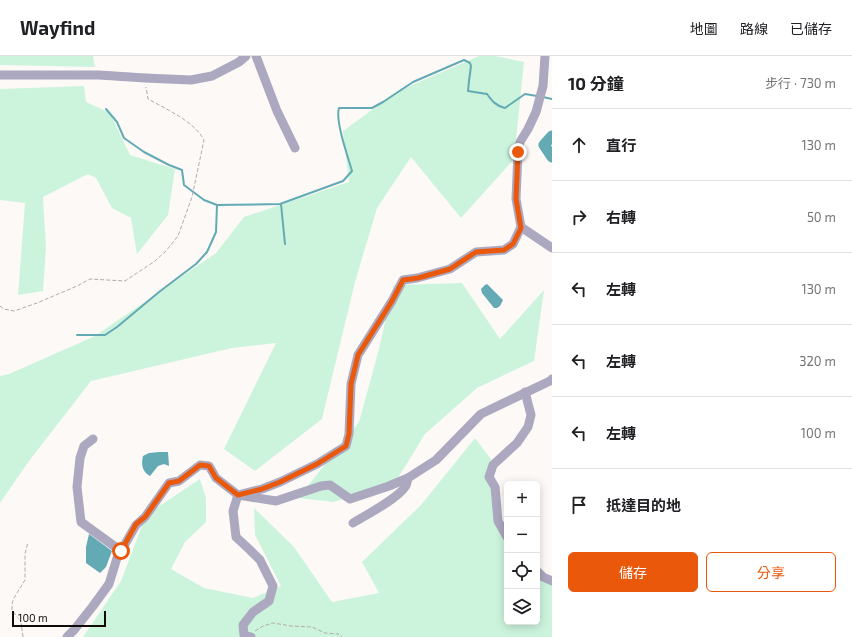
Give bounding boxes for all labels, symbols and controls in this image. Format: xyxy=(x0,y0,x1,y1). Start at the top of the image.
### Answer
text: Wayfind xyxy=(20,16,95,39)
text: 地圖 xyxy=(690,20,718,37)
text: 路線 xyxy=(740,20,768,37)
text: 已儲存 xyxy=(790,20,832,37)
text: 10 分鐘 xyxy=(568,73,624,93)
text: 步行 · 730 m xyxy=(765,75,836,91)
icon: ahead xyxy=(568,134,590,156)
text: 直行 xyxy=(606,136,636,154)
text: 130 m xyxy=(801,137,836,153)
route end xyxy=(509,143,527,161)
icon: right xyxy=(568,206,590,228)
text: 右轉 xyxy=(606,208,636,226)
text: 50 m xyxy=(807,209,836,225)
icon: left xyxy=(568,278,590,300)
text: 左轉 xyxy=(606,280,636,298)
text: 130 m xyxy=(801,281,836,297)
icon: left xyxy=(568,350,590,372)
text: 左轉 xyxy=(606,352,636,370)
text: 320 m xyxy=(799,353,836,369)
icon: left xyxy=(568,422,590,444)
text: 左轉 xyxy=(606,424,636,442)
text: 100 m xyxy=(801,425,836,441)
map controls xyxy=(504,481,540,625)
button: + xyxy=(504,481,540,517)
icon: arrive xyxy=(568,494,590,516)
text: 抵達目的地 xyxy=(606,496,681,514)
button: − xyxy=(504,517,540,553)
route start xyxy=(112,542,130,560)
button: 儲存 xyxy=(568,552,698,592)
button: 分享 xyxy=(706,552,836,592)
button: locate xyxy=(504,553,540,589)
button: layers xyxy=(504,589,540,625)
scale bar xyxy=(12,609,106,628)
text: 100 m xyxy=(18,611,48,624)

